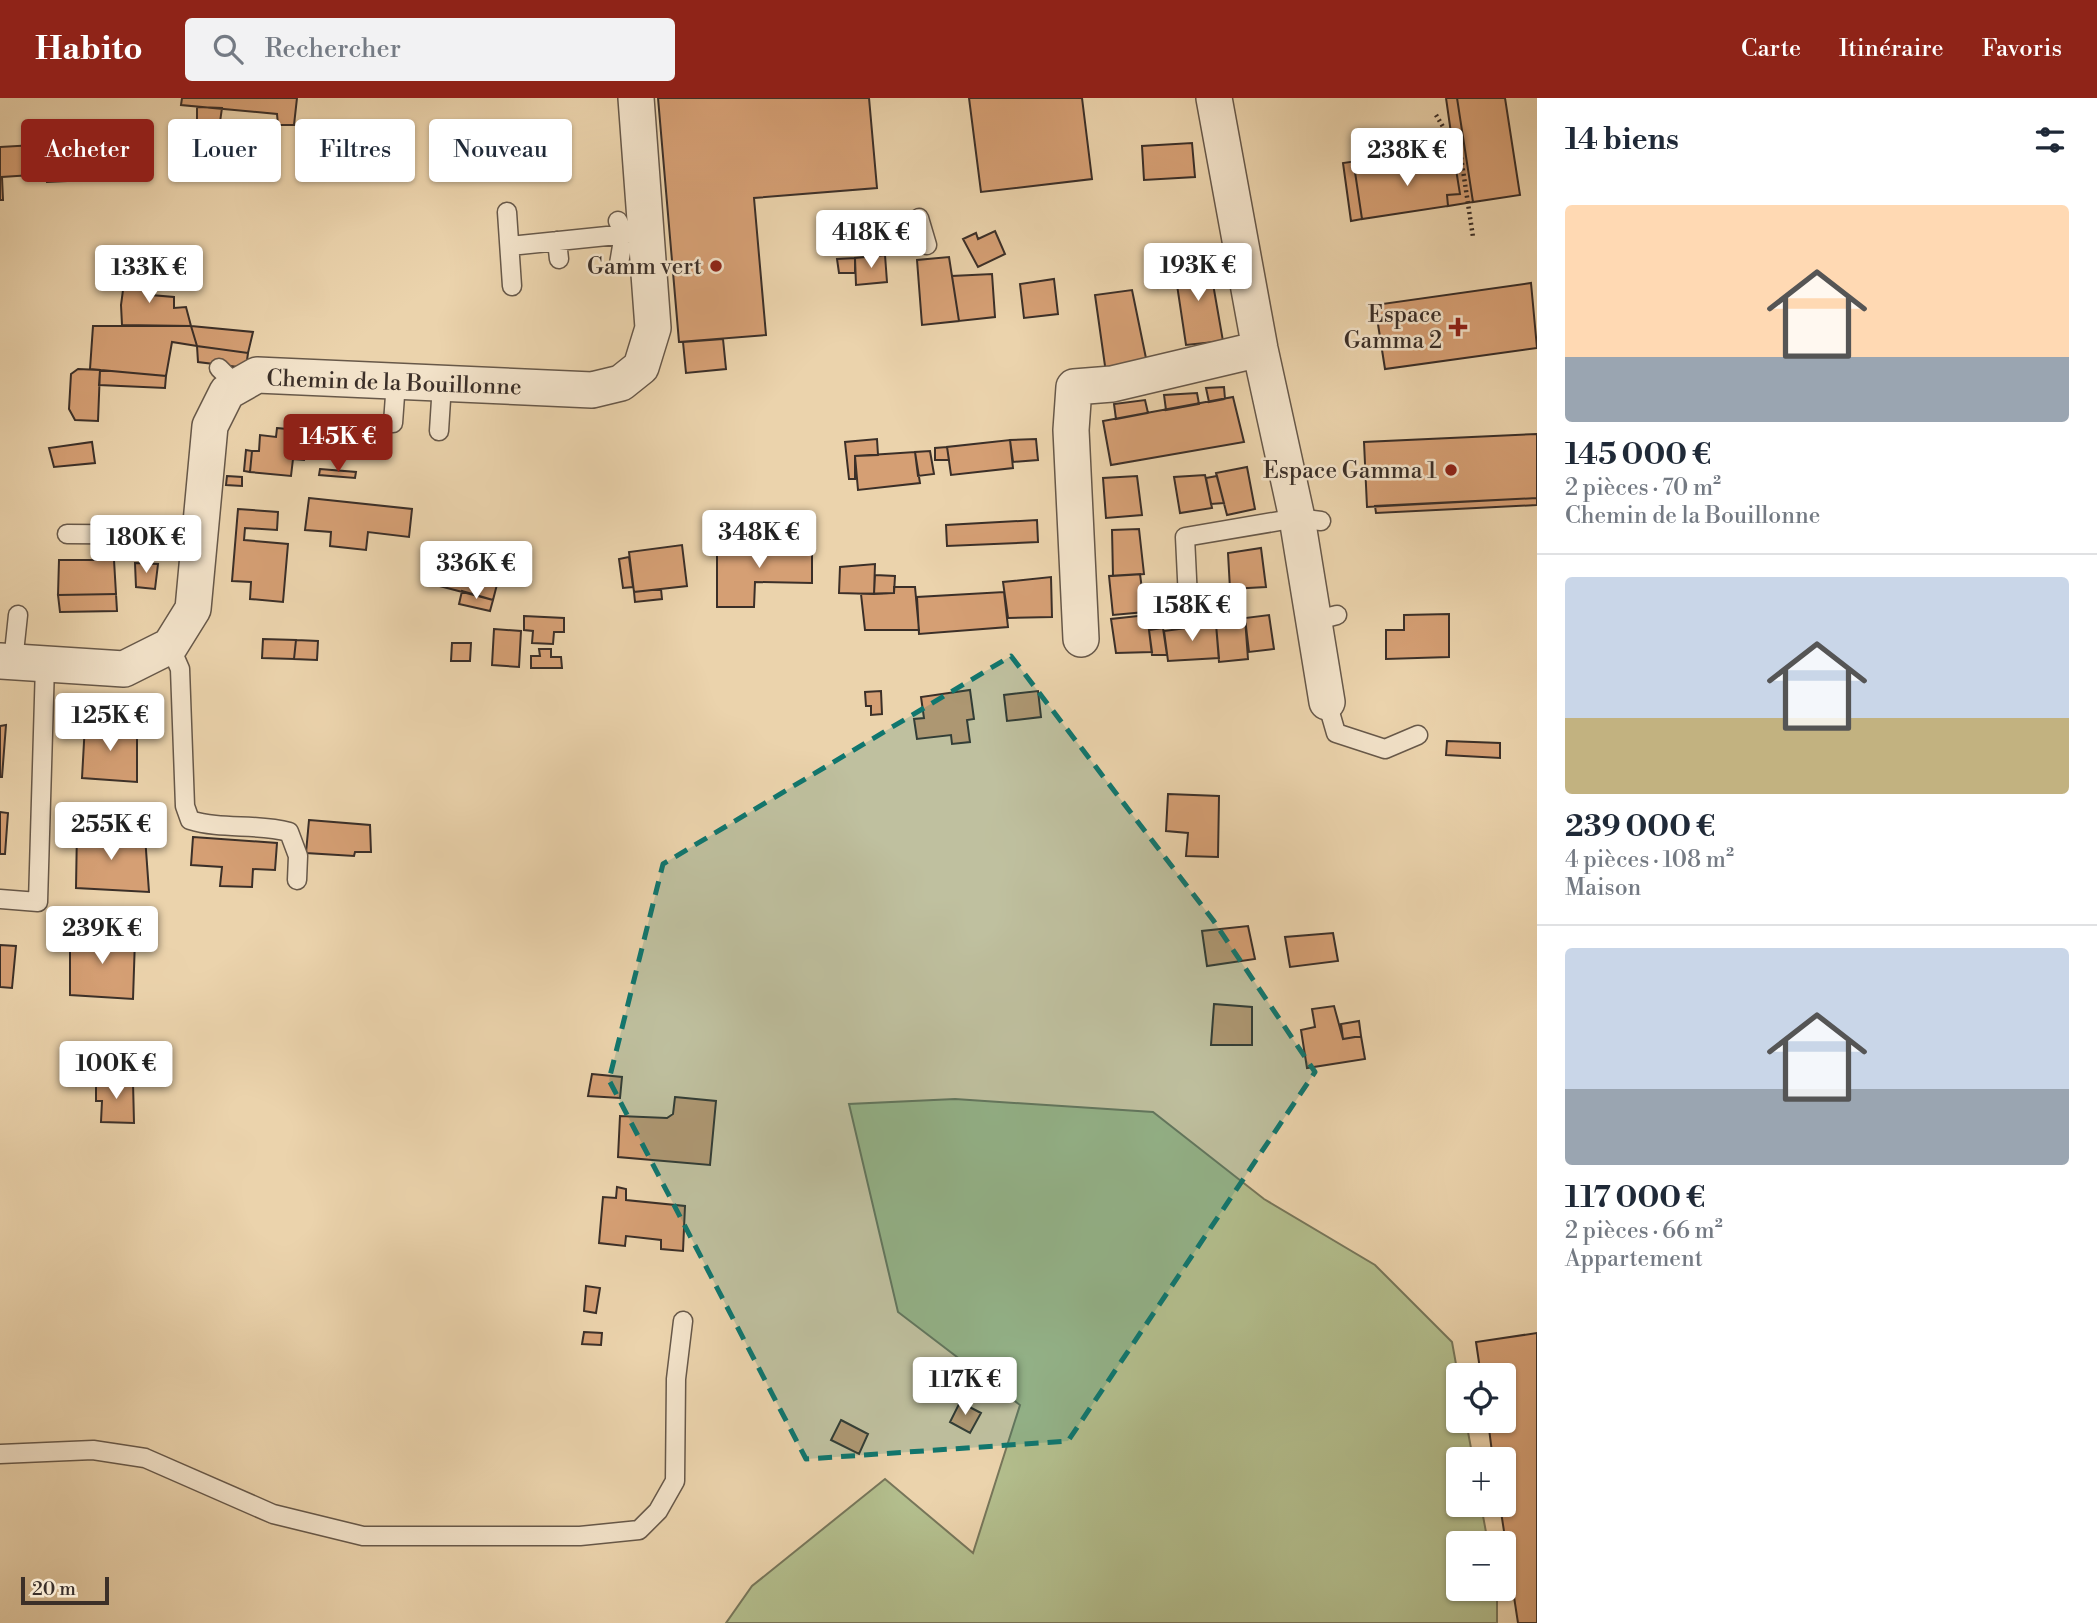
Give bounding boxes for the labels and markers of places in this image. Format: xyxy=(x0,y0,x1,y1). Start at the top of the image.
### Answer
pin: 238K € xyxy=(1350,129,1464,188)
pin: 418K € xyxy=(814,211,928,270)
pin: 193K € xyxy=(1141,244,1255,303)
pin: 133K € xyxy=(92,246,206,305)
place label: Gamm vert xyxy=(587,253,702,281)
marker: Gamm vert xyxy=(708,258,724,274)
place label: Espace Gamma 2 xyxy=(1344,301,1442,355)
marker: Espace Gamma 2 xyxy=(1448,317,1468,337)
pin: 145K € xyxy=(281,414,395,474)
place label: Espace Gamma 1 xyxy=(1263,457,1437,485)
marker: Espace Gamma 1 xyxy=(1443,462,1459,478)
pin: 348K € xyxy=(702,510,816,570)
pin: 180K € xyxy=(89,516,203,575)
pin: 336K € xyxy=(419,542,533,601)
pin: 158K € xyxy=(1135,584,1249,643)
pin: 125K € xyxy=(53,694,167,753)
pin: 255K € xyxy=(54,802,168,862)
pin: 239K € xyxy=(45,906,159,966)
pin: 100K € xyxy=(59,1042,173,1101)
pin: 117K € xyxy=(908,1358,1022,1417)

